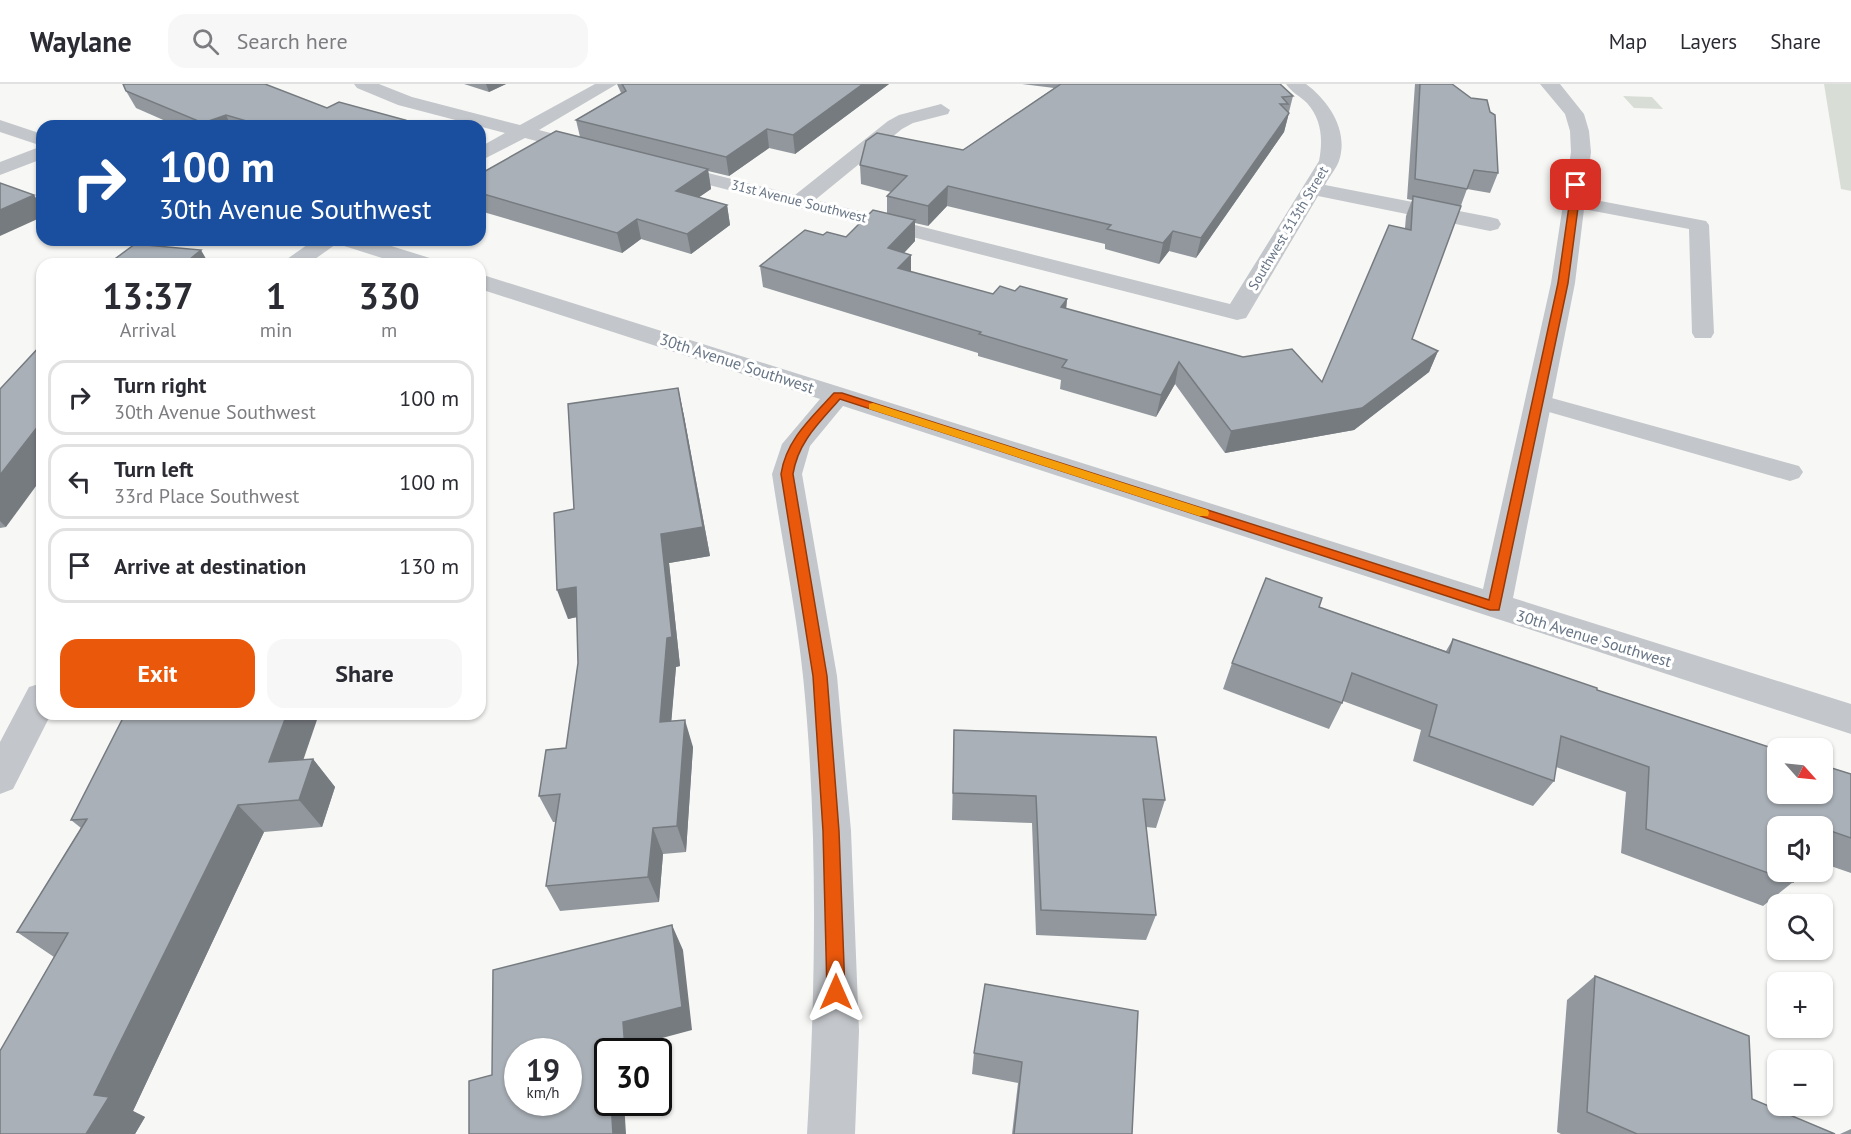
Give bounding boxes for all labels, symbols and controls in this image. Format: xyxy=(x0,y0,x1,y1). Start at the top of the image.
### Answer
search box xyxy=(168,14,588,68)
text: Waylane xyxy=(30,23,132,60)
icon: search xyxy=(189,25,222,58)
text: Search here xyxy=(237,27,348,55)
text: Map xyxy=(1609,28,1647,55)
text: Layers xyxy=(1680,28,1737,55)
text: Share xyxy=(1770,28,1821,55)
text: 100 m xyxy=(159,139,275,194)
icon: right xyxy=(60,144,138,222)
pin xyxy=(1550,159,1601,210)
street label: Southwest 313th Street xyxy=(1244,163,1332,293)
icon: arrive xyxy=(1559,168,1592,201)
street label: 31st Avenue Southwest xyxy=(729,175,869,227)
text: 30th Avenue Southwest xyxy=(159,192,431,226)
text: 13:37 xyxy=(102,272,194,319)
text: 1 xyxy=(266,272,286,319)
text: 330 xyxy=(359,272,420,319)
text: Arrival xyxy=(120,317,176,343)
text: min xyxy=(260,317,292,343)
text: m xyxy=(381,317,397,343)
street label: 30th Avenue Southwest xyxy=(657,329,817,398)
text: Turn right xyxy=(114,371,206,399)
icon: right xyxy=(63,381,96,414)
text: 100 m xyxy=(399,384,459,412)
text: 30th Avenue Southwest xyxy=(114,399,316,425)
text: Turn left xyxy=(114,455,194,483)
icon: left xyxy=(63,465,96,498)
text: 100 m xyxy=(399,468,459,496)
text: 33rd Place Southwest xyxy=(114,483,299,509)
icon: arrive xyxy=(63,549,96,582)
text: Arrive at destination xyxy=(114,552,306,580)
text: 130 m xyxy=(399,552,459,580)
street label: 30th Avenue Southwest xyxy=(1514,605,1675,671)
button: Exit xyxy=(60,639,255,708)
button: Share xyxy=(267,639,462,708)
north arrow xyxy=(1767,738,1833,804)
map controls xyxy=(1767,738,1833,1116)
button: sound xyxy=(1767,816,1833,882)
button: search xyxy=(1767,894,1833,960)
position arrow xyxy=(804,960,868,1024)
button: + xyxy=(1767,972,1833,1038)
speed limit sign: 30 xyxy=(594,1038,672,1116)
text: 19 xyxy=(526,1050,560,1089)
button: − xyxy=(1767,1050,1833,1116)
text: km/h xyxy=(527,1083,559,1102)

